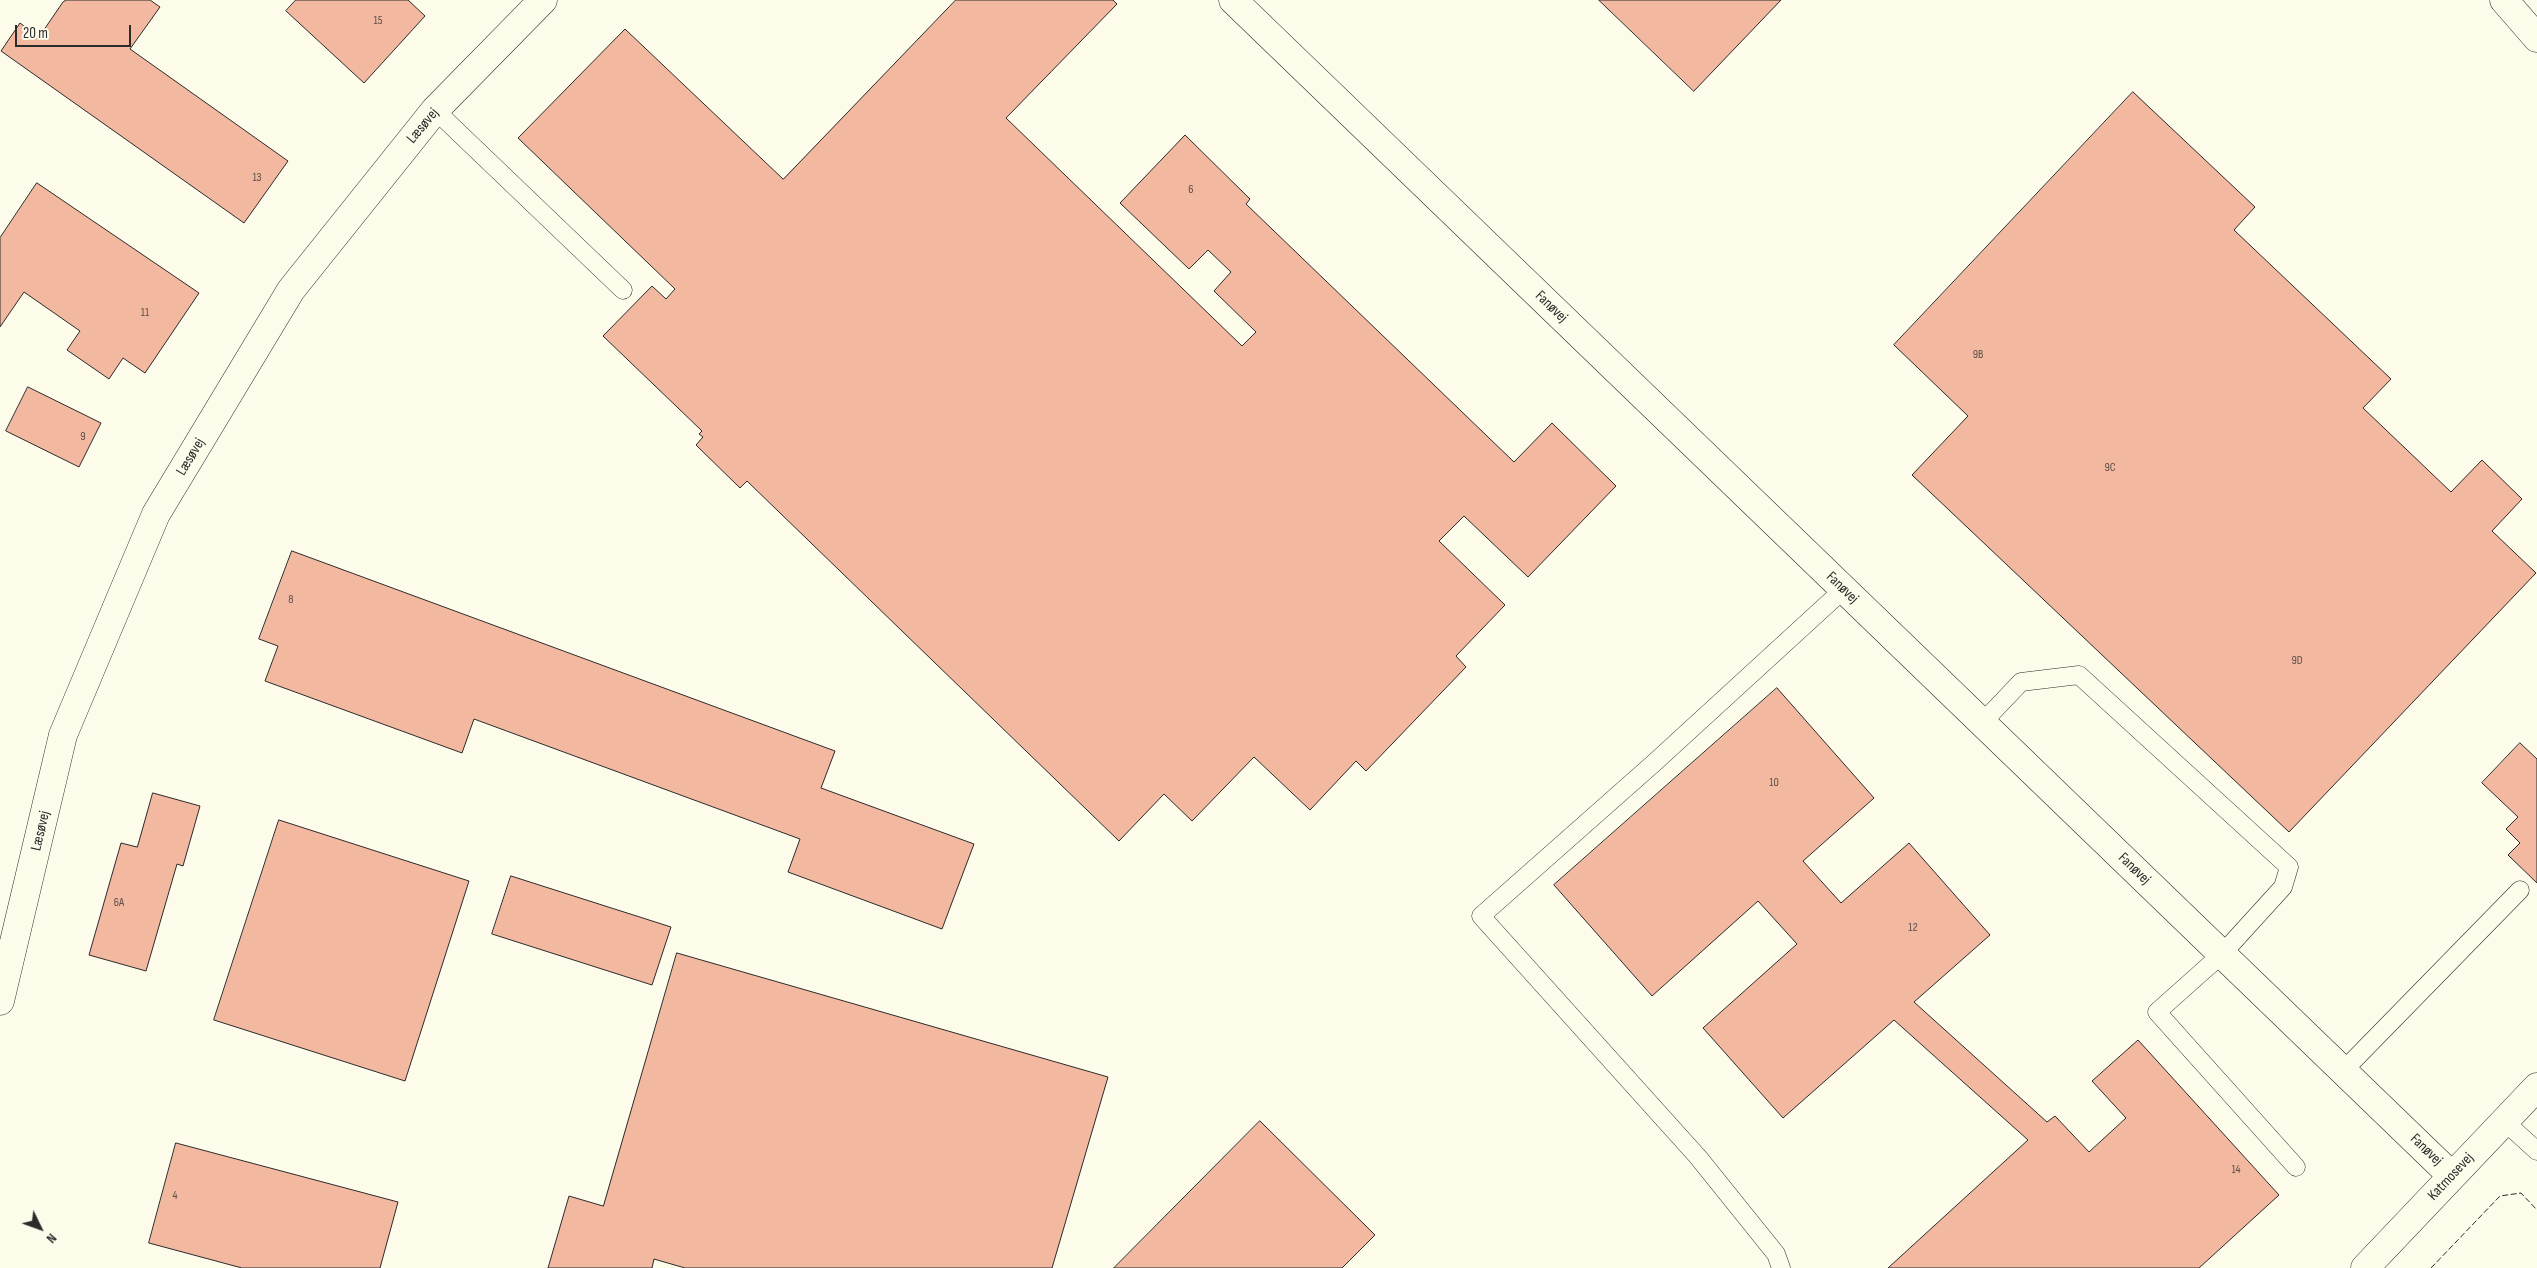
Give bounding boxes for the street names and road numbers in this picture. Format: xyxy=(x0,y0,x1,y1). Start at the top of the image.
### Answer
street label: Læsøvej xyxy=(403,105,443,147)
street label: Fanøvej xyxy=(1531,287,1571,327)
street label: Læsøvej xyxy=(173,435,209,479)
street label: Fanøvej xyxy=(1822,568,1862,608)
street label: Læsøvej xyxy=(28,809,54,853)
street label: Fanøvej xyxy=(2114,849,2154,889)
street label: Fanøvej xyxy=(2406,1130,2446,1170)
street label: Katmosevej xyxy=(2424,1149,2478,1205)

